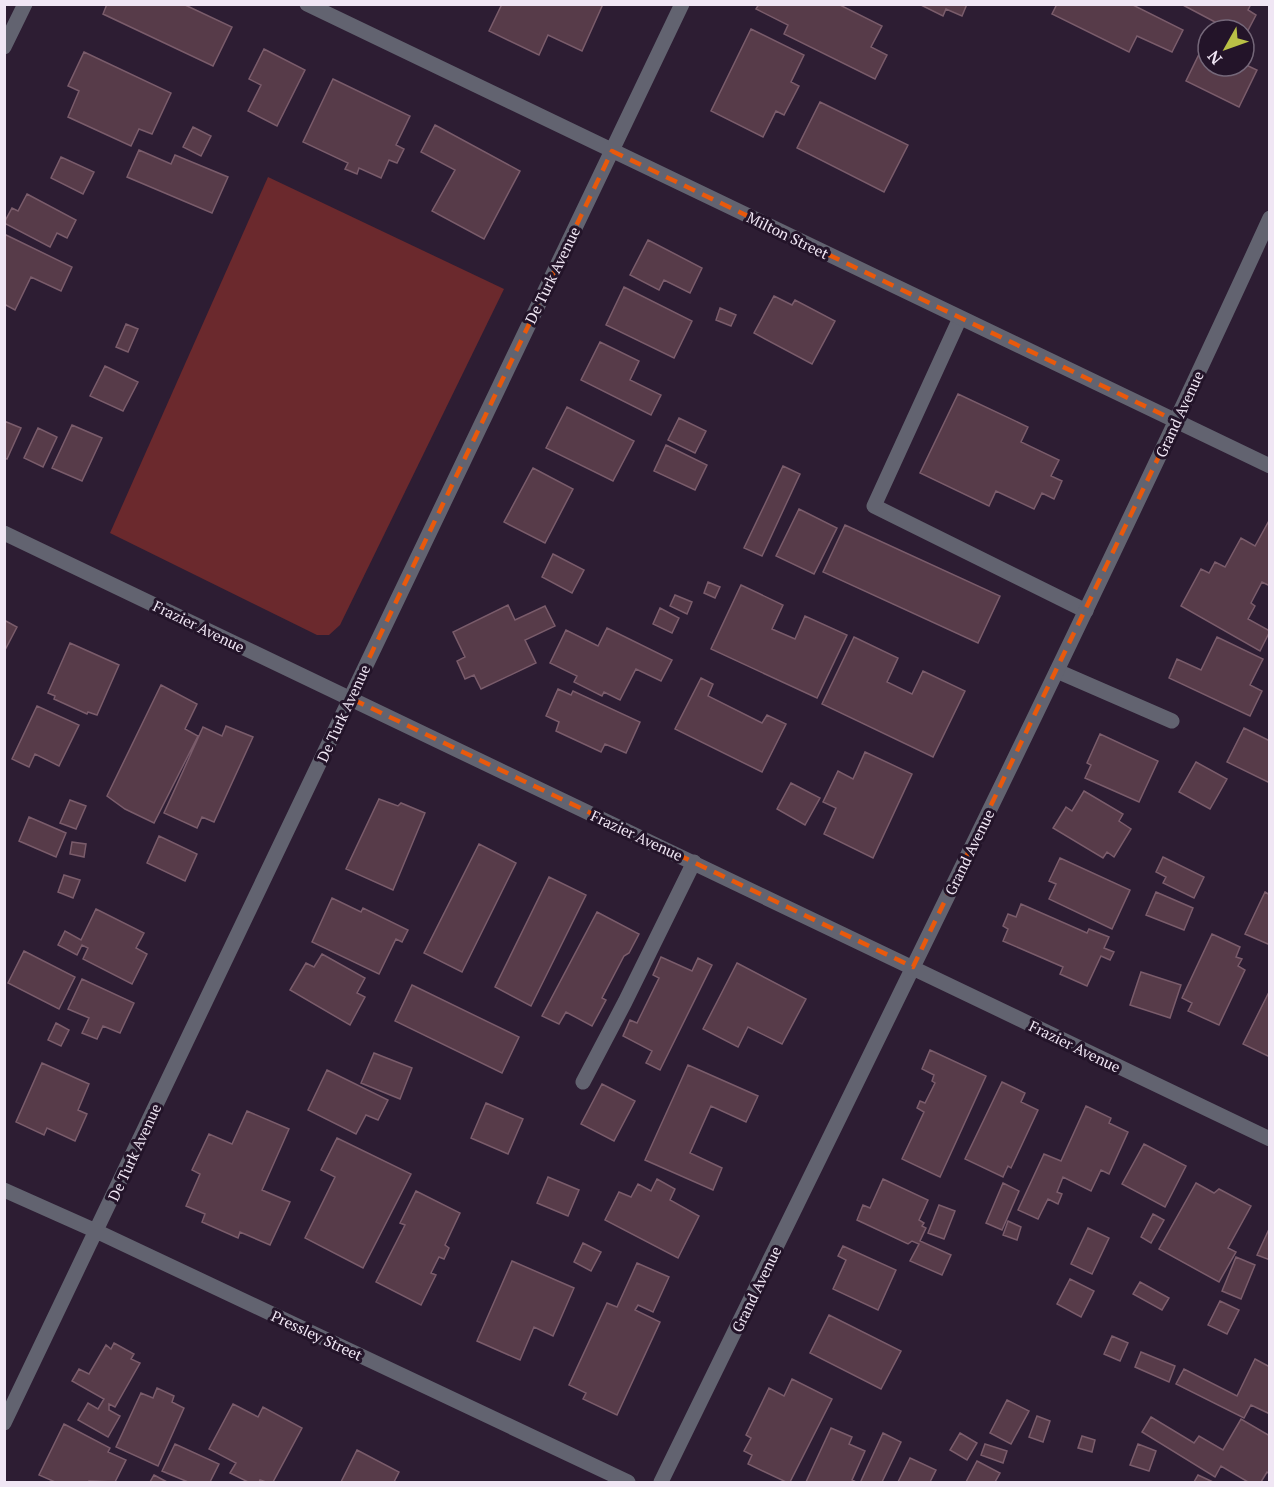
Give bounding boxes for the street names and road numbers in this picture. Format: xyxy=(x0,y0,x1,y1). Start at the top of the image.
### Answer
street label: Milton Street xyxy=(744,207,833,264)
street label: De Turk Avenue xyxy=(520,223,584,327)
street label: Grand Avenue xyxy=(1150,367,1208,461)
street label: Frazier Avenue xyxy=(150,595,248,657)
street label: De Turk Avenue xyxy=(312,661,374,765)
street label: Frazier Avenue xyxy=(588,805,686,865)
street label: Grand Avenue xyxy=(940,806,998,898)
street label: Frazier Avenue xyxy=(1026,1015,1124,1077)
street label: De Turk Avenue xyxy=(103,1100,165,1204)
street label: Grand Avenue xyxy=(727,1243,785,1335)
street label: Pressley Street xyxy=(268,1305,366,1365)

